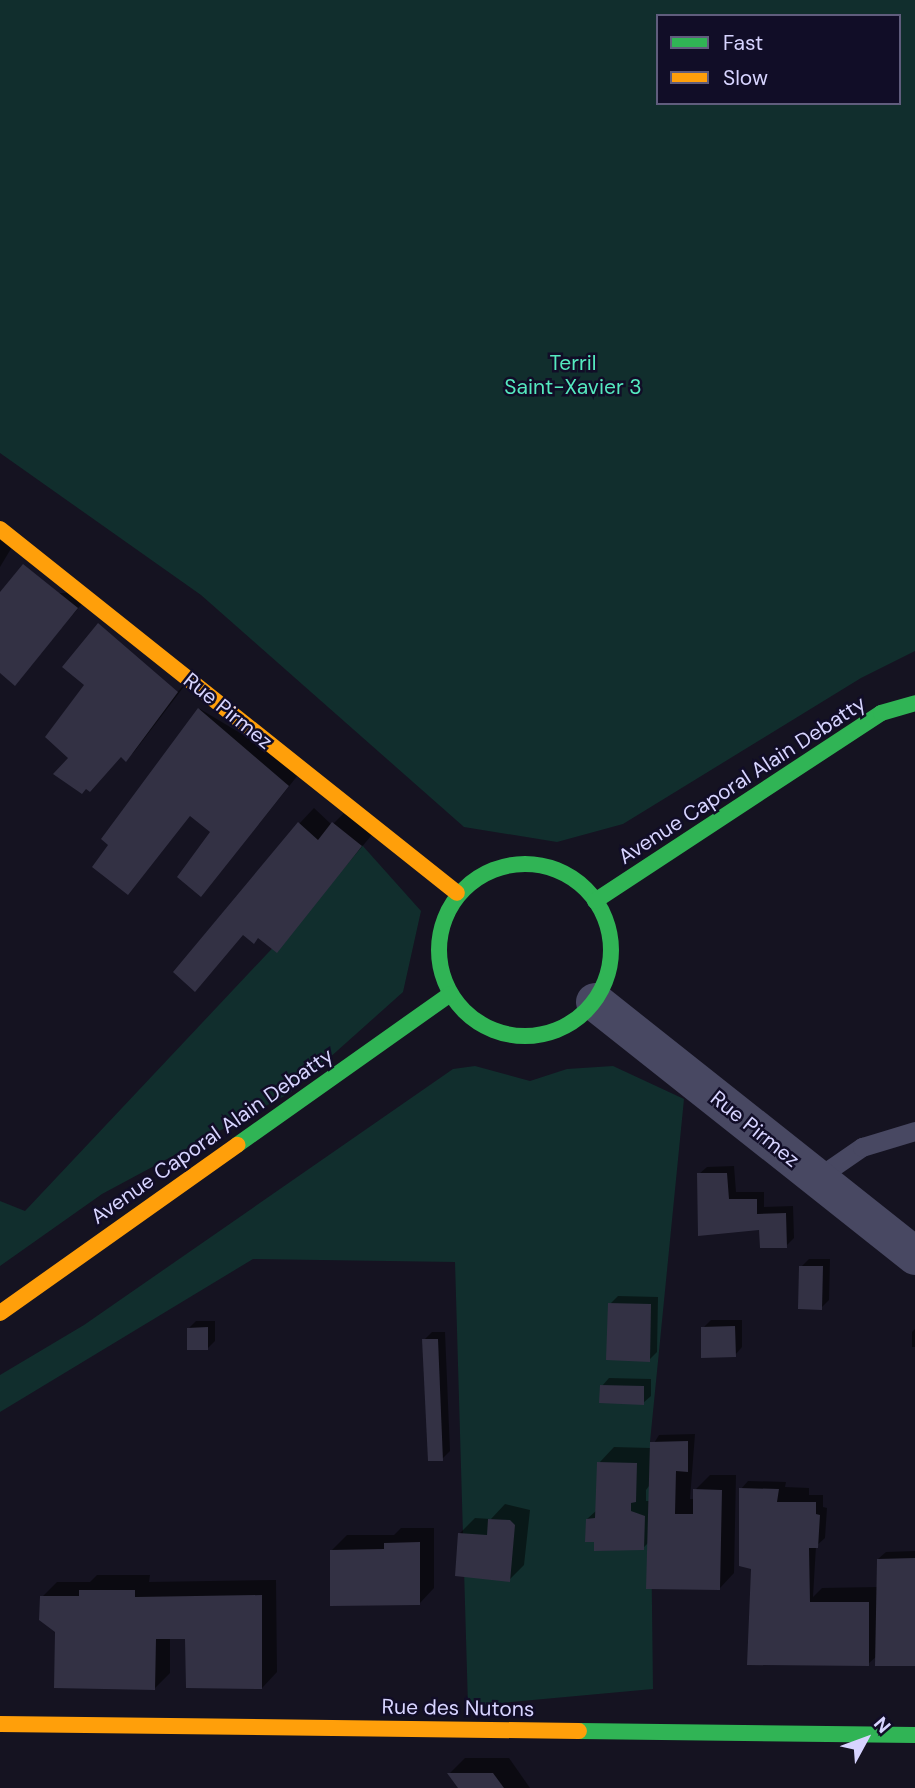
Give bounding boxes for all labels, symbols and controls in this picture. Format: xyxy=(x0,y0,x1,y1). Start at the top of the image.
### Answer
legend xyxy=(656,14,901,105)
text: Fast xyxy=(723,29,763,57)
text: Slow xyxy=(723,64,768,92)
park label: Terril Saint-Xavier 3 xyxy=(504,350,642,400)
street label: Rue Pirmez xyxy=(178,667,278,755)
street label: Avenue Caporal Alain Debatty xyxy=(614,690,870,870)
street label: Avenue Caporal Alain Debatty xyxy=(86,1043,338,1229)
street label: Rue Pirmez xyxy=(705,1085,805,1173)
street label: Rue des Nutons xyxy=(381,1694,535,1722)
north arrow xyxy=(831,1704,901,1774)
text: N xyxy=(868,1711,896,1738)

